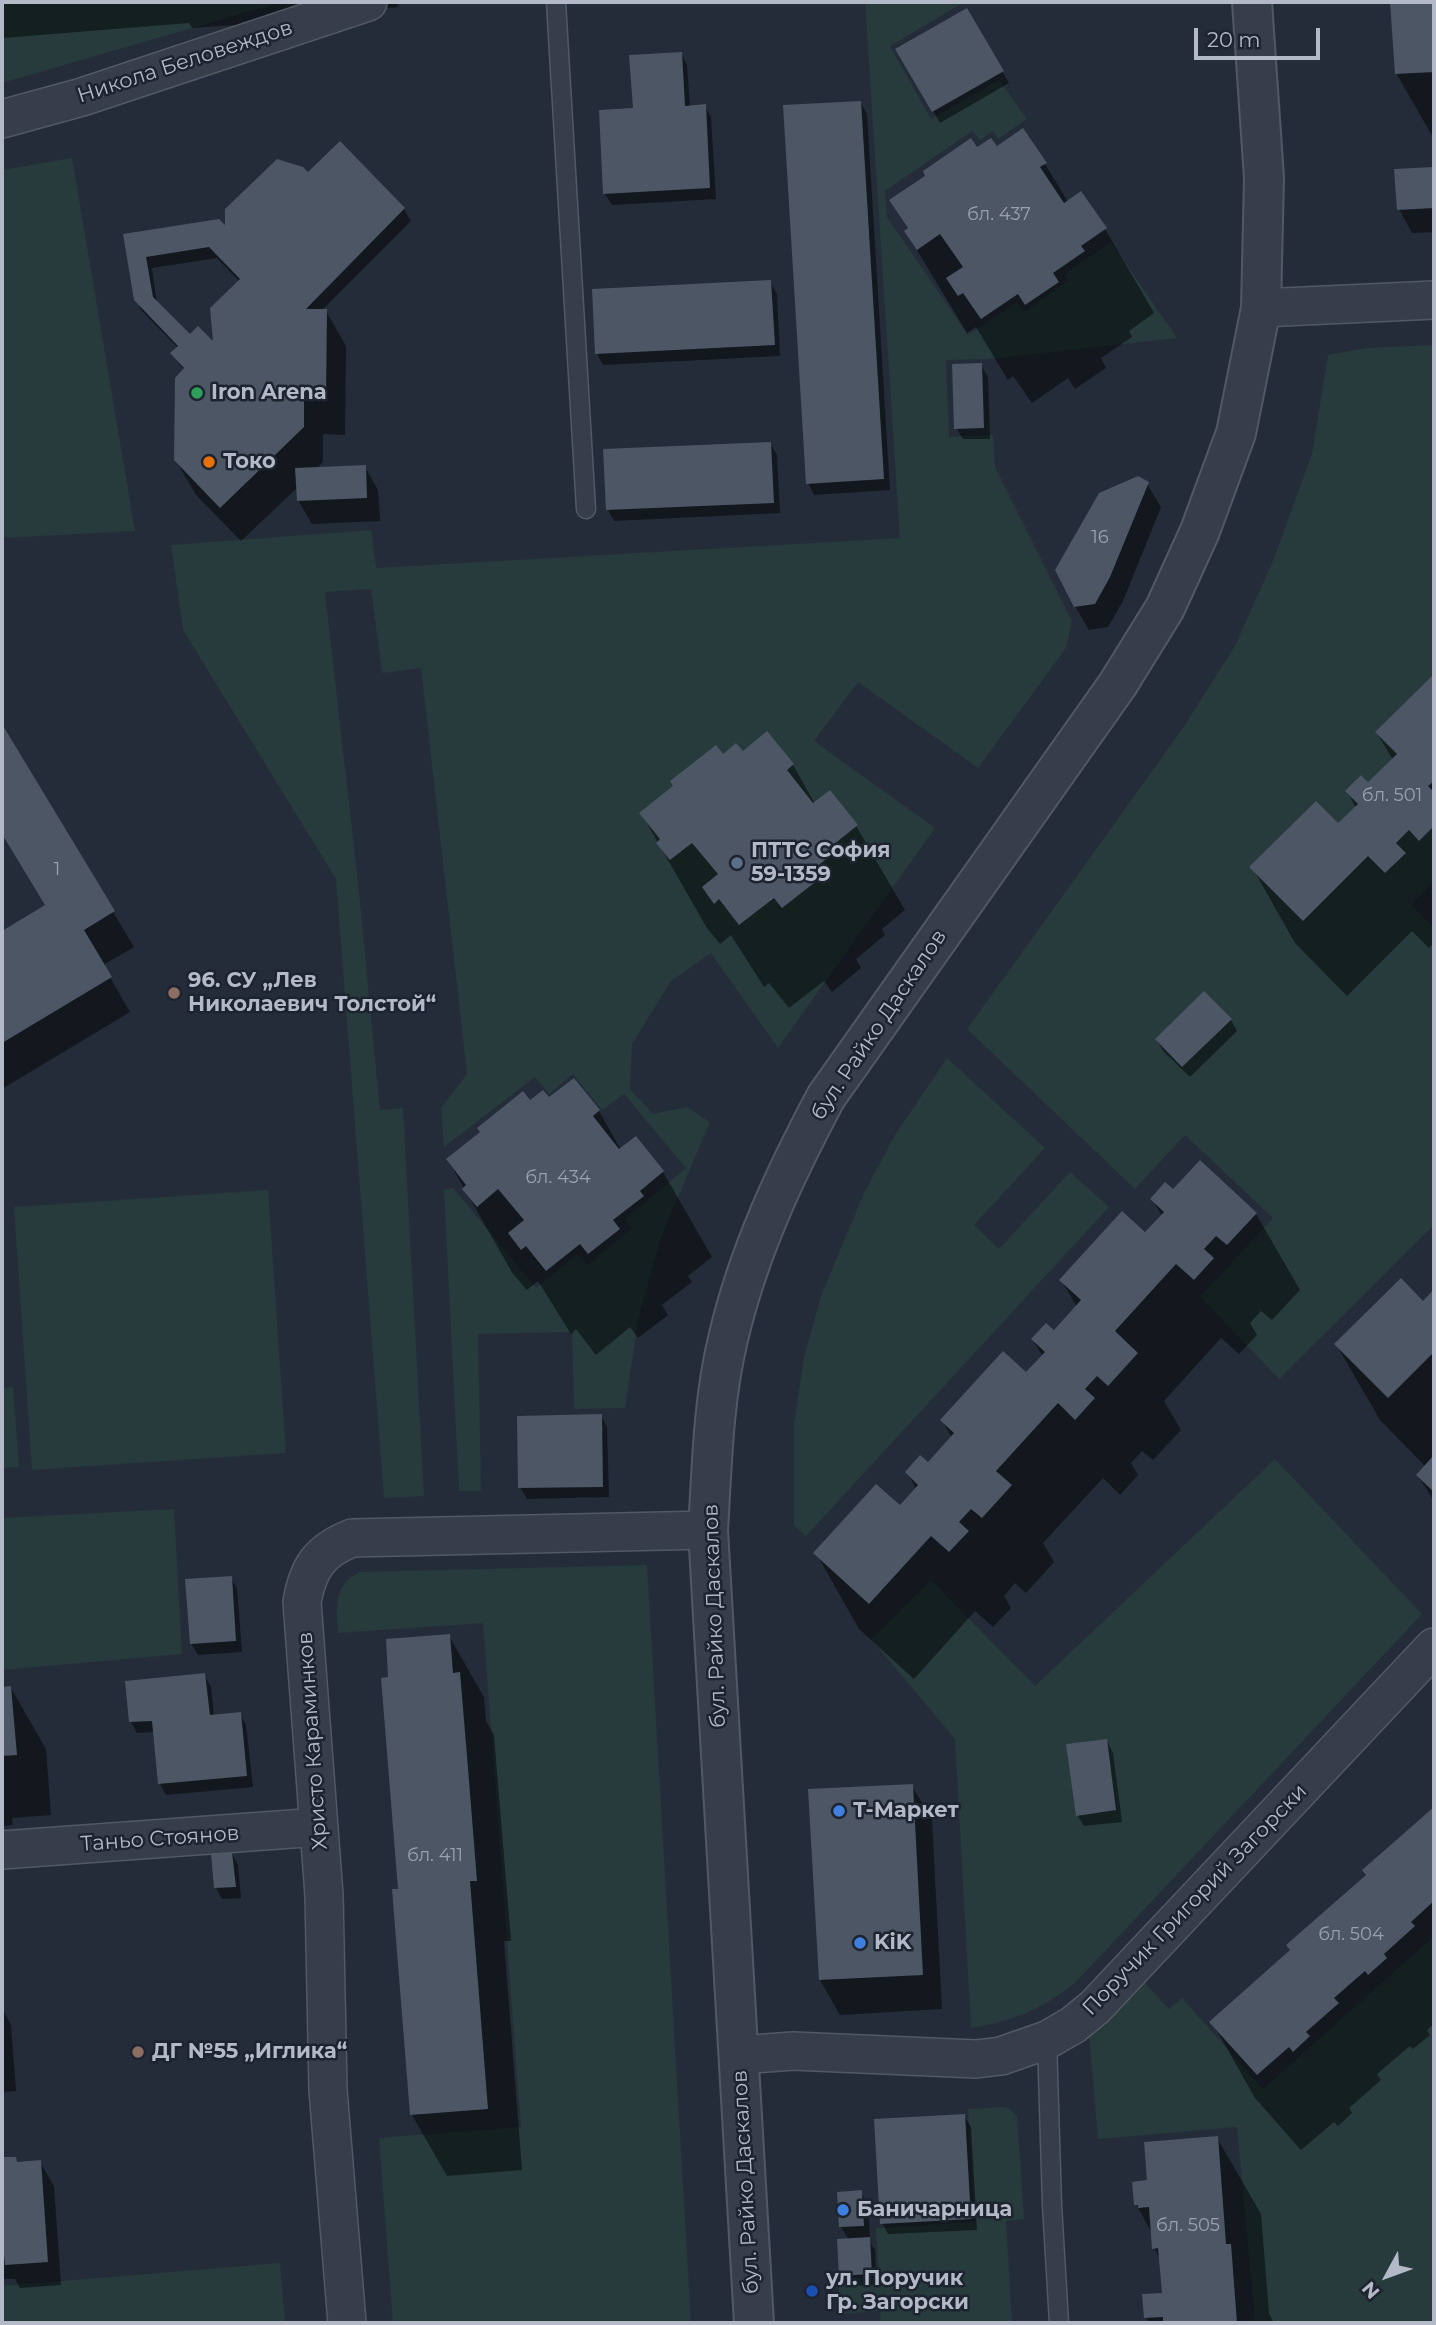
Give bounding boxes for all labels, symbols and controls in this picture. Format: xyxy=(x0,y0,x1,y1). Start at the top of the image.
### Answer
scale bar xyxy=(1198,14,1324,58)
street label: Никола Беловеждов xyxy=(74,15,296,109)
text: 20 m xyxy=(1207,27,1261,52)
house number: бл. 437 xyxy=(967,204,1031,226)
place label: Iron Arena xyxy=(211,380,327,406)
marker: Iron Arena xyxy=(189,385,205,401)
place label: Токо xyxy=(223,449,276,475)
marker: Токо xyxy=(201,454,217,470)
house number: 16 xyxy=(1091,527,1109,549)
house number: бл. 501 xyxy=(1362,785,1422,807)
place label: ПТТС София 59-1359 xyxy=(751,838,891,888)
marker: ПТТС София 59-1359 xyxy=(729,855,745,871)
house number: 1 xyxy=(54,859,60,881)
street label: бул. Райко Даскалов xyxy=(806,925,952,1125)
place label: 96. СУ „Лев Николаевич Толстой“ xyxy=(188,968,436,1018)
marker: 96. СУ „Лев Николаевич Толстой“ xyxy=(166,985,182,1001)
house number: бл. 434 xyxy=(525,1167,591,1189)
street label: бул. Райко Даскалов xyxy=(698,1503,732,1729)
street label: Христо Караминков xyxy=(293,1631,333,1851)
street label: Поручик Григорий Загорски xyxy=(1078,1779,1312,2021)
place label: Т-Маркет xyxy=(853,1798,959,1824)
marker: Т-Маркет xyxy=(831,1803,847,1819)
street label: Таньо Стоянов xyxy=(80,1821,240,1857)
house number: бл. 411 xyxy=(407,1845,463,1867)
house number: бл. 504 xyxy=(1318,1924,1384,1946)
place label: KiK xyxy=(874,1930,911,1956)
marker: KiK xyxy=(852,1935,868,1951)
place label: ДГ №55 „Иглика“ xyxy=(152,2039,347,2065)
marker: ДГ №55 „Иглика“ xyxy=(130,2044,146,2060)
street label: бул. Райко Даскалов xyxy=(728,2069,764,2295)
place label: Баничарница xyxy=(857,2197,1012,2223)
marker: Баничарница xyxy=(835,2202,851,2218)
house number: бл. 505 xyxy=(1156,2215,1220,2237)
north arrow xyxy=(1352,2241,1422,2311)
place label: ул. Поручик Гр. Загорски xyxy=(826,2266,969,2316)
text: N xyxy=(1357,2277,1384,2303)
marker: ул. Поручик Гр. Загорски xyxy=(804,2283,820,2299)

